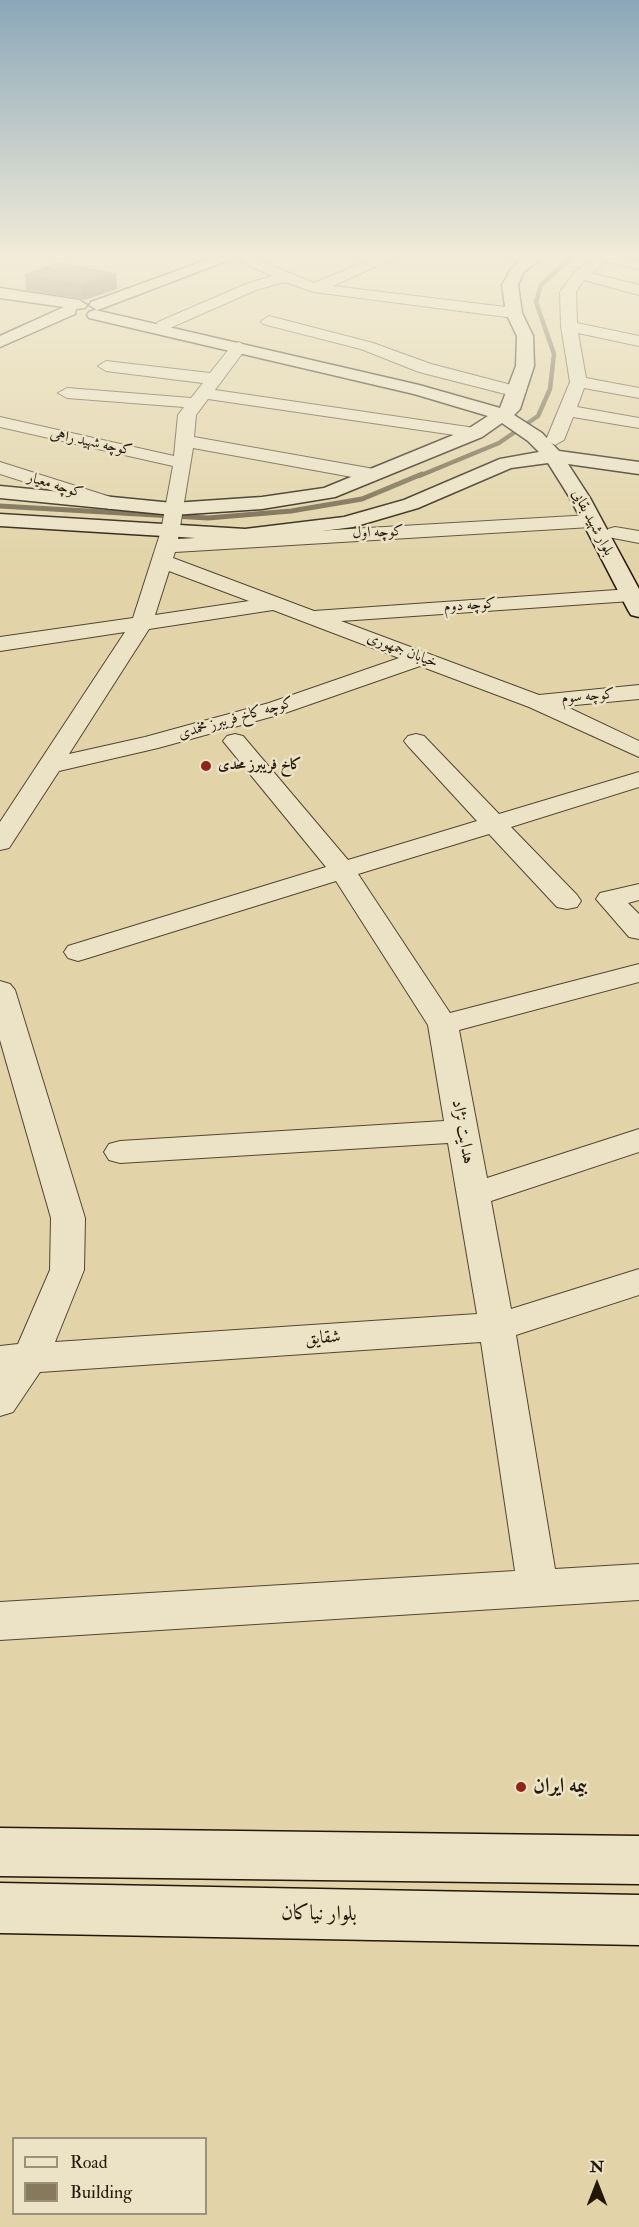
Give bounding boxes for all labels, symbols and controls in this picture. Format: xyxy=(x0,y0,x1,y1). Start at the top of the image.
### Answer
street label: کوچه شهید راهی xyxy=(48,426,134,460)
street label: کوچه معیار xyxy=(25,469,85,503)
street label: بلوار شهید بقایی xyxy=(567,487,617,559)
street label: کوچه اول xyxy=(352,523,404,543)
street label: کوچه دوم xyxy=(443,595,497,617)
street label: خیابان جمهوری xyxy=(364,629,440,673)
street label: کوچه سوم xyxy=(561,686,615,708)
street label: کوچه کاخ فریبرز مخمدی xyxy=(176,694,296,744)
place label: کاخ فریبرز محدی xyxy=(218,757,302,775)
marker: کاخ فریبرز محدی xyxy=(199,759,213,773)
street label: هدایت نژاد xyxy=(446,1098,478,1166)
street label: شقایق xyxy=(305,1327,341,1351)
place label: بیمه ایران xyxy=(533,1774,588,1800)
marker: بیمه ایران xyxy=(514,1780,528,1794)
street label: بلوار نیاکان xyxy=(281,1902,357,1928)
legend xyxy=(12,2137,207,2215)
text: Road xyxy=(70,2151,108,2174)
north arrow xyxy=(567,2155,627,2215)
text: N xyxy=(590,2157,604,2177)
text: Building xyxy=(70,2181,132,2204)

